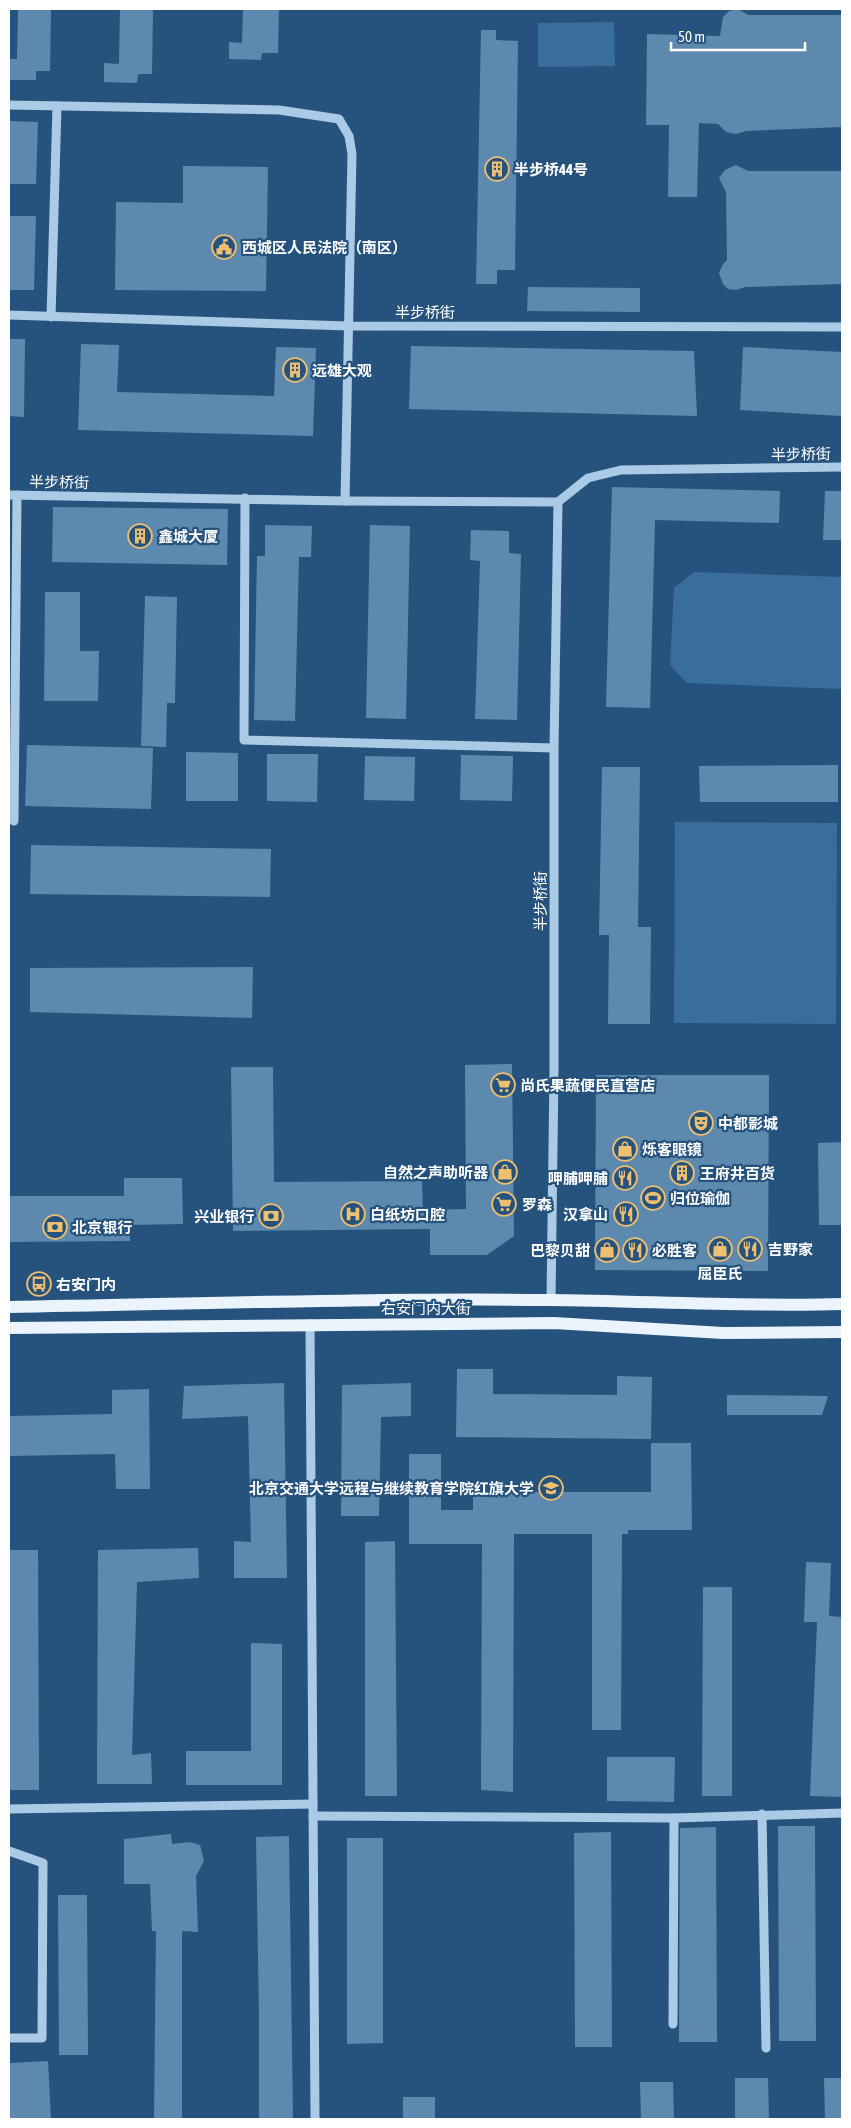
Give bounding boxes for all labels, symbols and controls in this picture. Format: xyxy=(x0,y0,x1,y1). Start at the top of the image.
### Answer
scale bar xyxy=(671,20,805,52)
text: 50 m xyxy=(678,28,705,45)
building icon: 半步桥44号 xyxy=(484,156,510,182)
place label: 半步桥44号 xyxy=(514,161,588,178)
public building icon: 西城区人民法院（南区） xyxy=(211,234,237,260)
place label: 西城区人民法院（南区） xyxy=(242,239,407,256)
street label: 半步桥街 xyxy=(395,304,455,321)
building icon: 远雄大观 xyxy=(282,357,308,383)
place label: 远雄大观 xyxy=(312,362,372,379)
street label: 半步桥街 xyxy=(771,445,831,463)
street label: 半步桥街 xyxy=(29,473,89,491)
building icon: 鑫城大厦 xyxy=(127,523,153,549)
place label: 鑫城大厦 xyxy=(158,528,218,545)
street label: 半步桥街 xyxy=(532,871,549,931)
supermarket icon: 尚氏果蔬便民直营店 xyxy=(490,1072,516,1098)
place label: 尚氏果蔬便民直营店 xyxy=(520,1077,655,1094)
theatre icon: 中都影城 xyxy=(688,1110,714,1136)
place label: 中都影城 xyxy=(718,1115,778,1132)
shop icon: 烁客眼镜 xyxy=(612,1136,638,1162)
place label: 烁客眼镜 xyxy=(642,1141,702,1158)
shop icon: 自然之声助听器 xyxy=(492,1159,518,1185)
building icon: 王府井百货 xyxy=(669,1160,695,1186)
place label: 自然之声助听器 xyxy=(383,1164,489,1181)
restaurant icon: 呷脯呷脯 xyxy=(612,1165,638,1191)
place label: 王府井百货 xyxy=(700,1165,775,1182)
place label: 呷脯呷脯 xyxy=(548,1170,608,1187)
sports icon: 归位瑜伽 xyxy=(640,1185,666,1211)
place label: 归位瑜伽 xyxy=(670,1190,730,1207)
supermarket icon: 罗森 xyxy=(491,1191,517,1217)
place label: 罗森 xyxy=(522,1196,552,1213)
hospital icon: 白纸坊口腔 xyxy=(340,1201,366,1227)
restaurant icon: 汉拿山 xyxy=(613,1201,639,1227)
bank icon: 兴业银行 xyxy=(258,1203,284,1229)
place label: 白纸坊口腔 xyxy=(370,1206,445,1223)
place label: 汉拿山 xyxy=(563,1206,608,1223)
place label: 兴业银行 xyxy=(194,1208,254,1225)
bank icon: 北京银行 xyxy=(42,1214,68,1240)
place label: 北京银行 xyxy=(72,1219,132,1236)
shop icon: 屈臣氏 xyxy=(707,1236,733,1262)
restaurant icon: 吉野家 xyxy=(737,1236,763,1262)
shop icon: 巴黎贝甜 xyxy=(594,1237,620,1263)
restaurant icon: 必胜客 xyxy=(622,1237,648,1263)
place label: 吉野家 xyxy=(768,1241,813,1258)
place label: 巴黎贝甜 xyxy=(530,1242,590,1259)
place label: 必胜客 xyxy=(652,1242,697,1259)
place label: 屈臣氏 xyxy=(697,1265,743,1282)
bus stop icon: 右安门内 xyxy=(26,1271,52,1297)
place label: 右安门内 xyxy=(56,1276,116,1293)
street label: 右安门内大街 xyxy=(381,1300,471,1317)
school or university icon: 北京交通大学远程与继续教育学院红旗大学 xyxy=(538,1475,564,1501)
place label: 北京交通大学远程与继续教育学院红旗大学 xyxy=(249,1480,534,1497)

